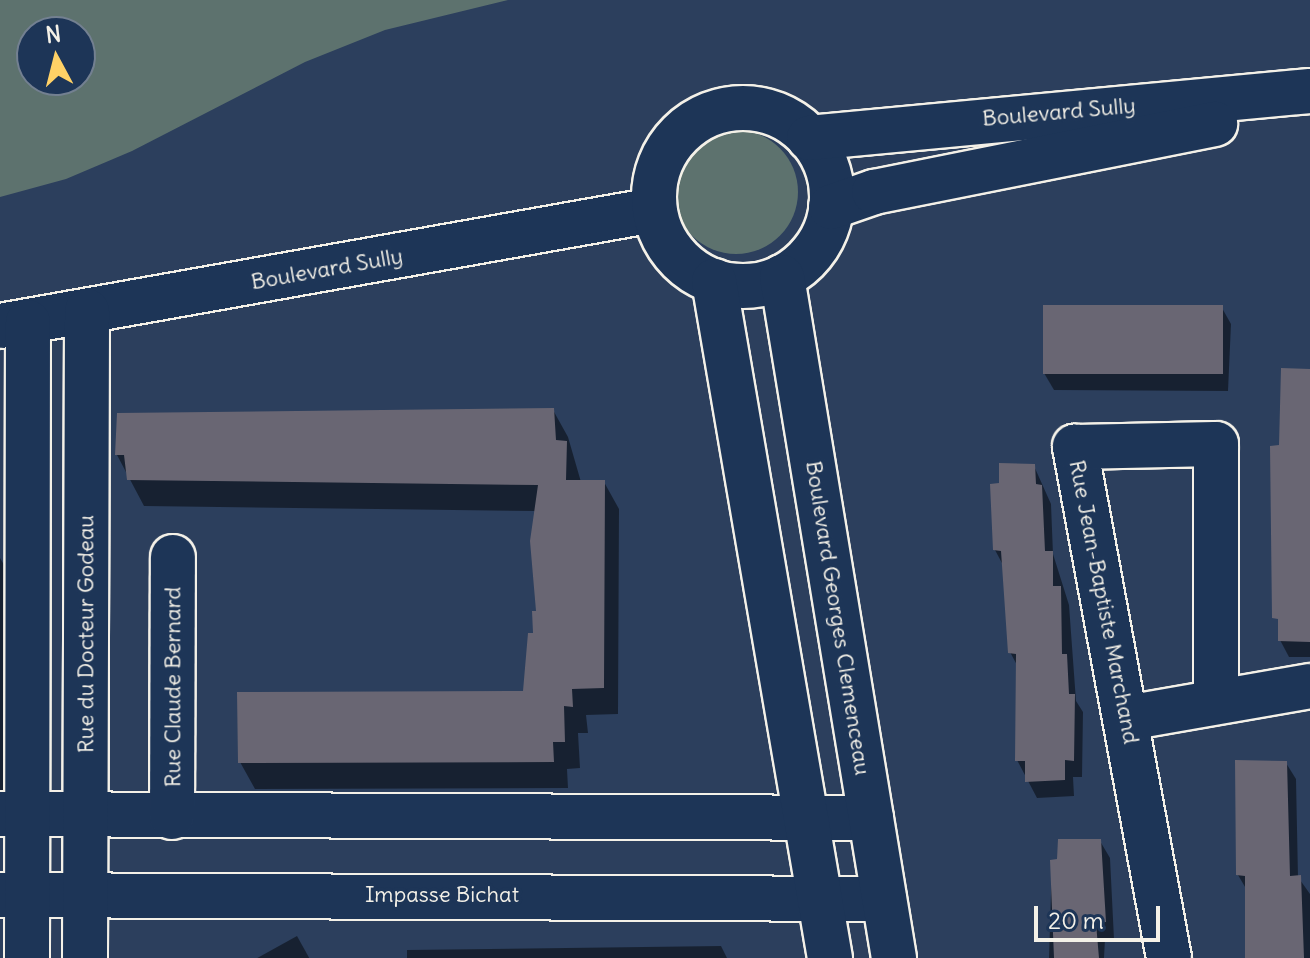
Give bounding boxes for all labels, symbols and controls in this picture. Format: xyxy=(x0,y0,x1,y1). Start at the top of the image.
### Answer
north arrow xyxy=(16,16,96,96)
text: N xyxy=(44,19,63,49)
street label: Boulevard Sully xyxy=(981,92,1137,132)
street label: Boulevard Sully xyxy=(249,243,405,295)
street label: Rue Jean-Baptiste Marchand xyxy=(1064,458,1144,746)
street label: Boulevard Georges Clemenceau xyxy=(800,459,876,777)
street label: Rue du Docteur Godeau xyxy=(73,515,99,753)
street label: Rue Claude Bernard xyxy=(160,587,186,787)
street label: Impasse Bichat xyxy=(365,882,519,908)
scale bar xyxy=(1038,890,1164,940)
text: 20 m xyxy=(1048,905,1104,935)

